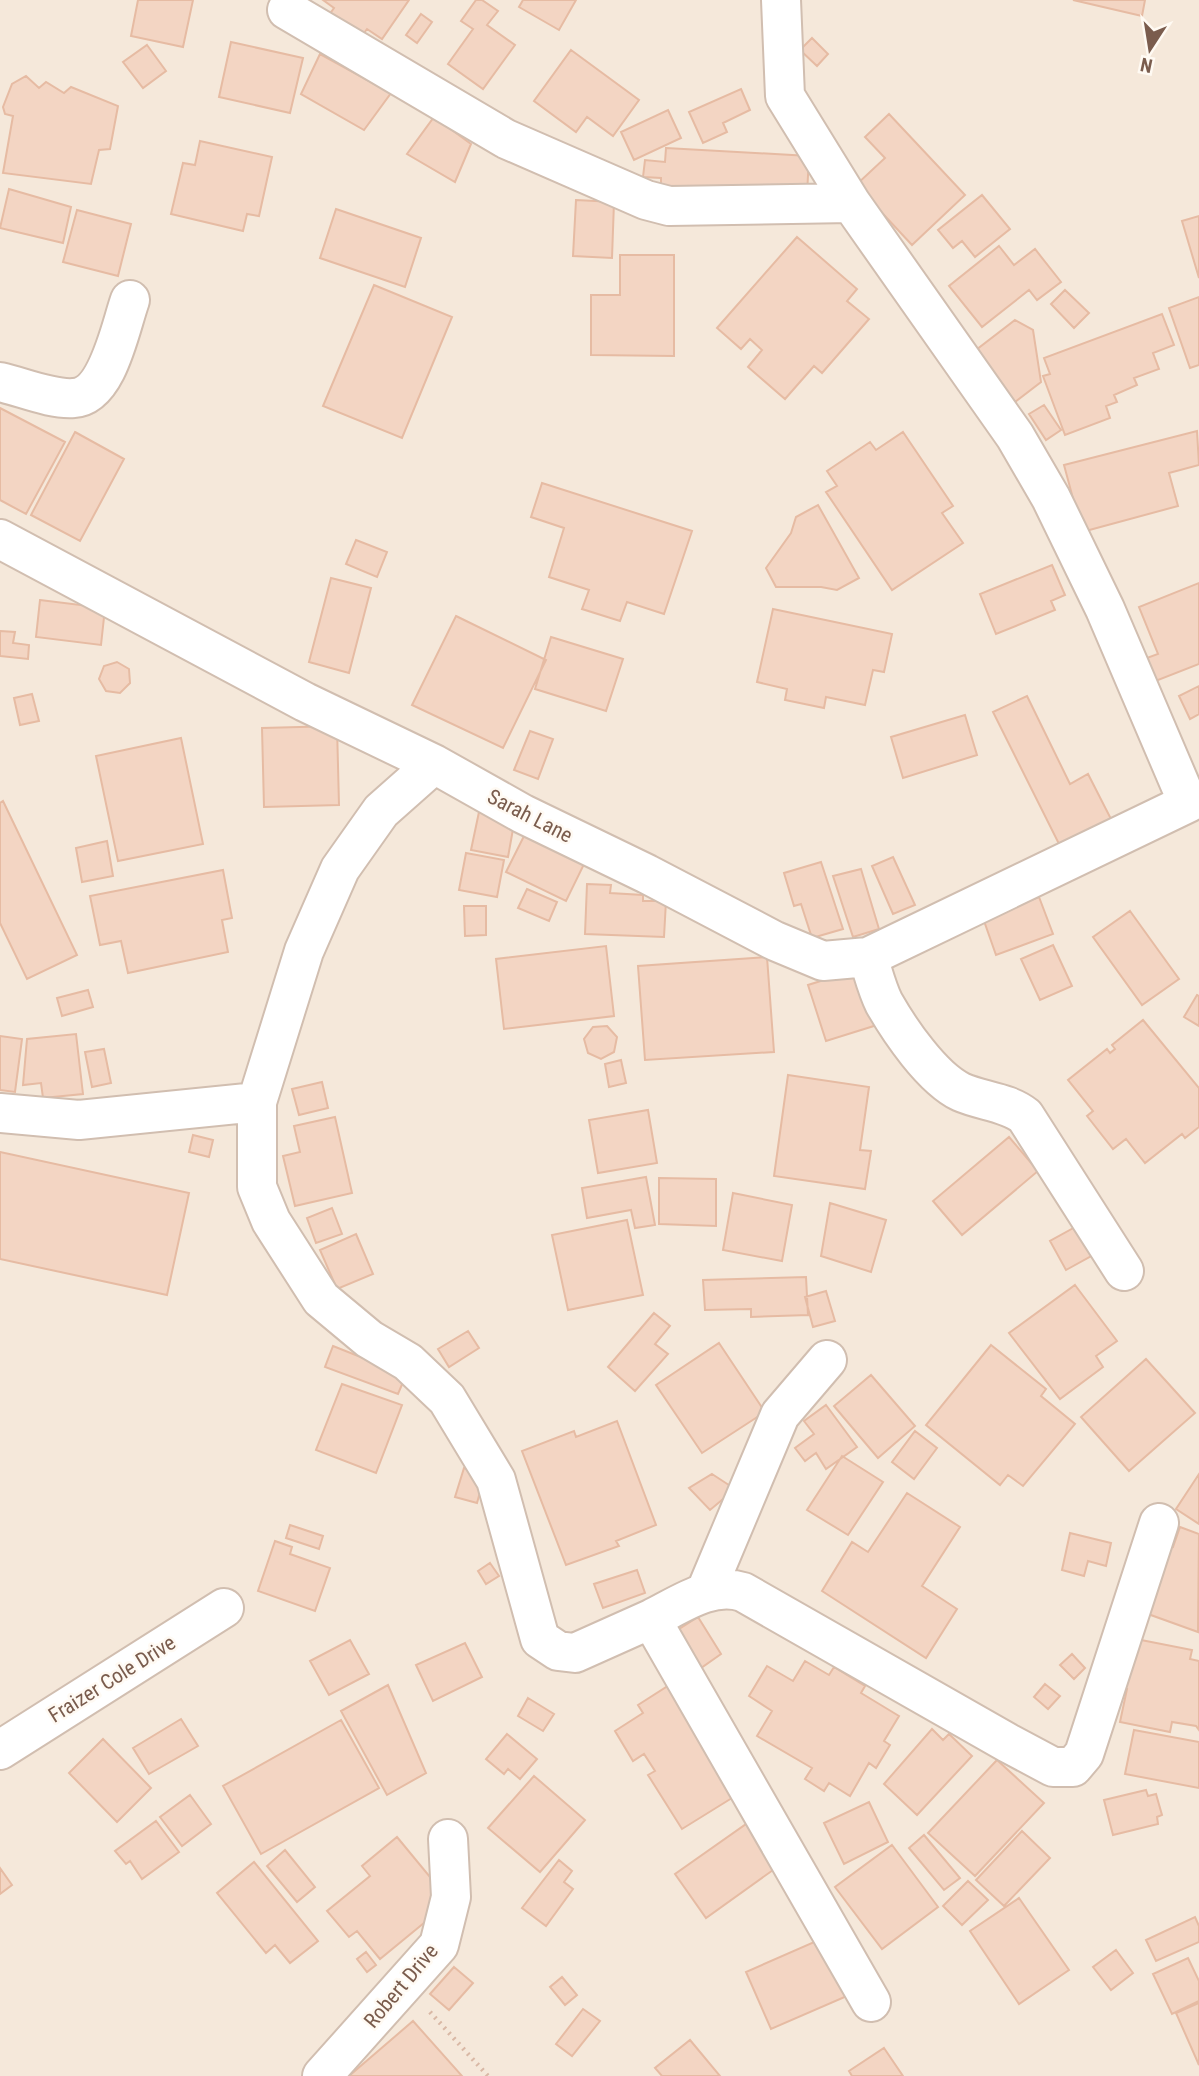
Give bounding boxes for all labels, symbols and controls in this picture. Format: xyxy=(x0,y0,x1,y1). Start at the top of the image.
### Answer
north arrow xyxy=(1115,14,1185,84)
text: N xyxy=(1138,53,1155,78)
street label: Sarah Lane xyxy=(484,784,577,848)
street label: Fraizer Cole Drive xyxy=(44,1630,180,1728)
street label: Robert Drive xyxy=(359,1939,443,2033)

